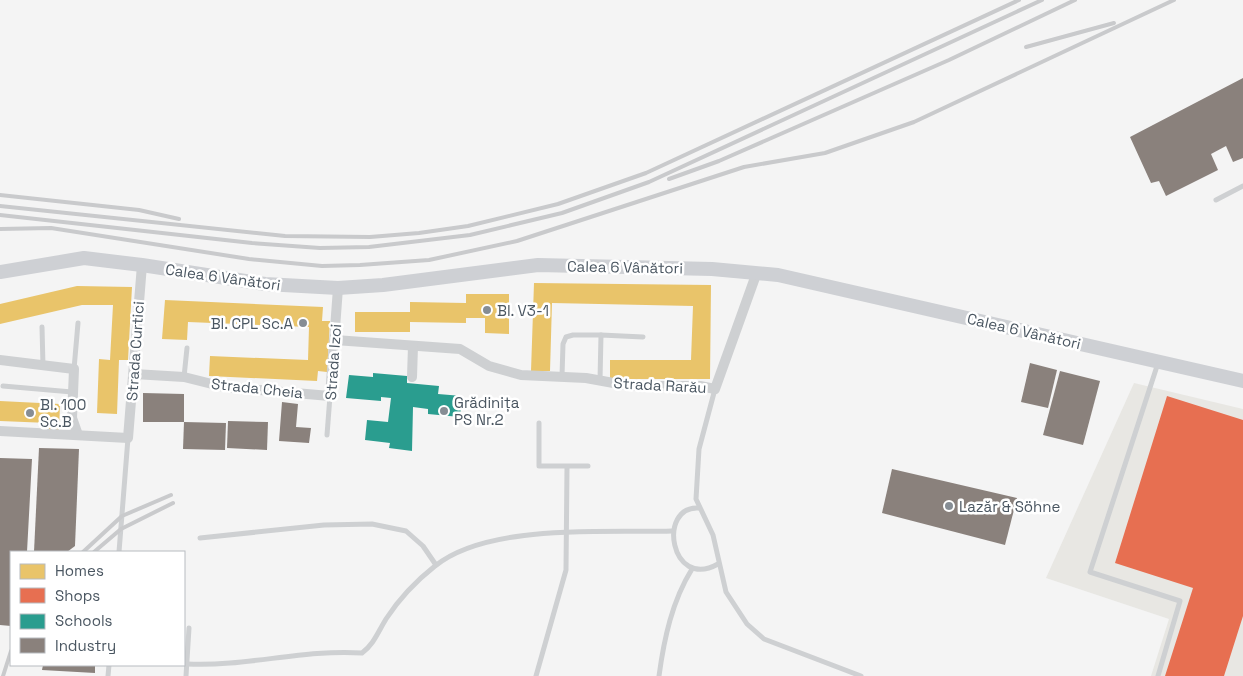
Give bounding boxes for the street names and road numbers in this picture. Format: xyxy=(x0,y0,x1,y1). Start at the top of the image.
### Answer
street label: Calea 6 Vânători xyxy=(567,256,683,278)
street label: Calea 6 Vânători xyxy=(164,260,282,294)
street label: Strada Curtici xyxy=(122,301,148,401)
street label: Calea 6 Vânători xyxy=(965,309,1083,353)
street label: Strada Izoi xyxy=(321,323,345,401)
street label: Strada Rarău xyxy=(613,373,707,397)
street label: Strada Cheia xyxy=(210,374,304,402)

